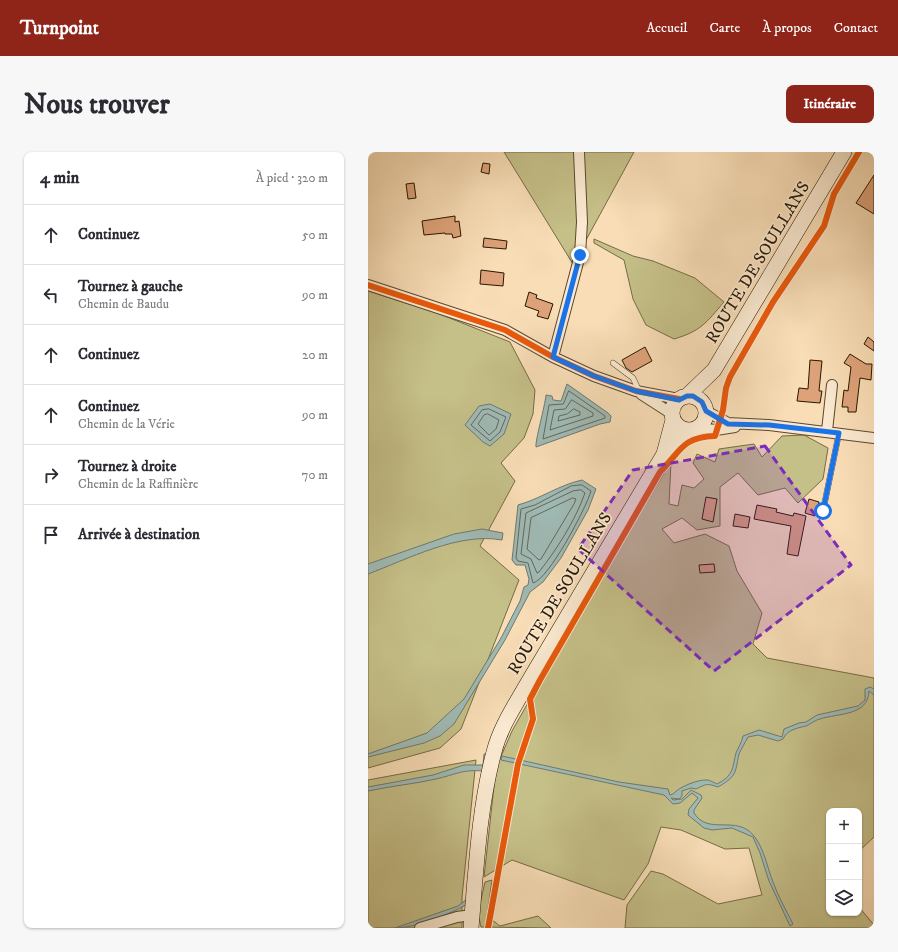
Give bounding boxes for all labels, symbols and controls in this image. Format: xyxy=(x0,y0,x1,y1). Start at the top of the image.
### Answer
text: Turnpoint xyxy=(20,17,99,40)
text: Accueil xyxy=(646,19,688,37)
text: Carte xyxy=(710,19,740,37)
text: À propos xyxy=(762,19,812,37)
text: Contact xyxy=(834,19,878,37)
button: Itinéraire xyxy=(786,85,874,123)
text: Nous trouver xyxy=(24,87,170,122)
text: 4 min xyxy=(40,167,79,189)
text: À pied · 320 m xyxy=(256,170,328,186)
street label: ROUTE DE SOULLANS xyxy=(701,177,815,348)
icon: ahead xyxy=(40,224,62,246)
text: Continuez xyxy=(78,225,139,244)
text: 50 m xyxy=(302,227,328,243)
route end xyxy=(571,246,589,264)
text: Tournez à gauche xyxy=(78,277,183,296)
icon: left xyxy=(40,284,62,306)
text: 90 m xyxy=(302,287,328,303)
text: Chemin de Baudu xyxy=(78,296,169,312)
icon: ahead xyxy=(40,344,62,366)
text: Continuez xyxy=(78,345,139,364)
text: 20 m xyxy=(302,347,328,363)
text: Continuez xyxy=(78,397,139,416)
icon: ahead xyxy=(40,404,62,426)
text: 90 m xyxy=(302,407,328,423)
text: Chemin de la Vérie xyxy=(78,416,175,432)
text: Tournez à droite xyxy=(78,457,176,476)
icon: right xyxy=(40,464,62,486)
text: 70 m xyxy=(302,467,328,483)
text: Chemin de la Raffinière xyxy=(78,476,198,492)
route start xyxy=(814,502,832,520)
street label: ROUTE DE SOULLANS xyxy=(503,508,617,679)
icon: arrive xyxy=(40,524,62,546)
text: Arrivée à destination xyxy=(78,525,200,544)
map controls xyxy=(826,808,862,916)
button: + xyxy=(826,808,862,844)
button: − xyxy=(826,844,862,880)
button: layers xyxy=(826,880,862,916)

